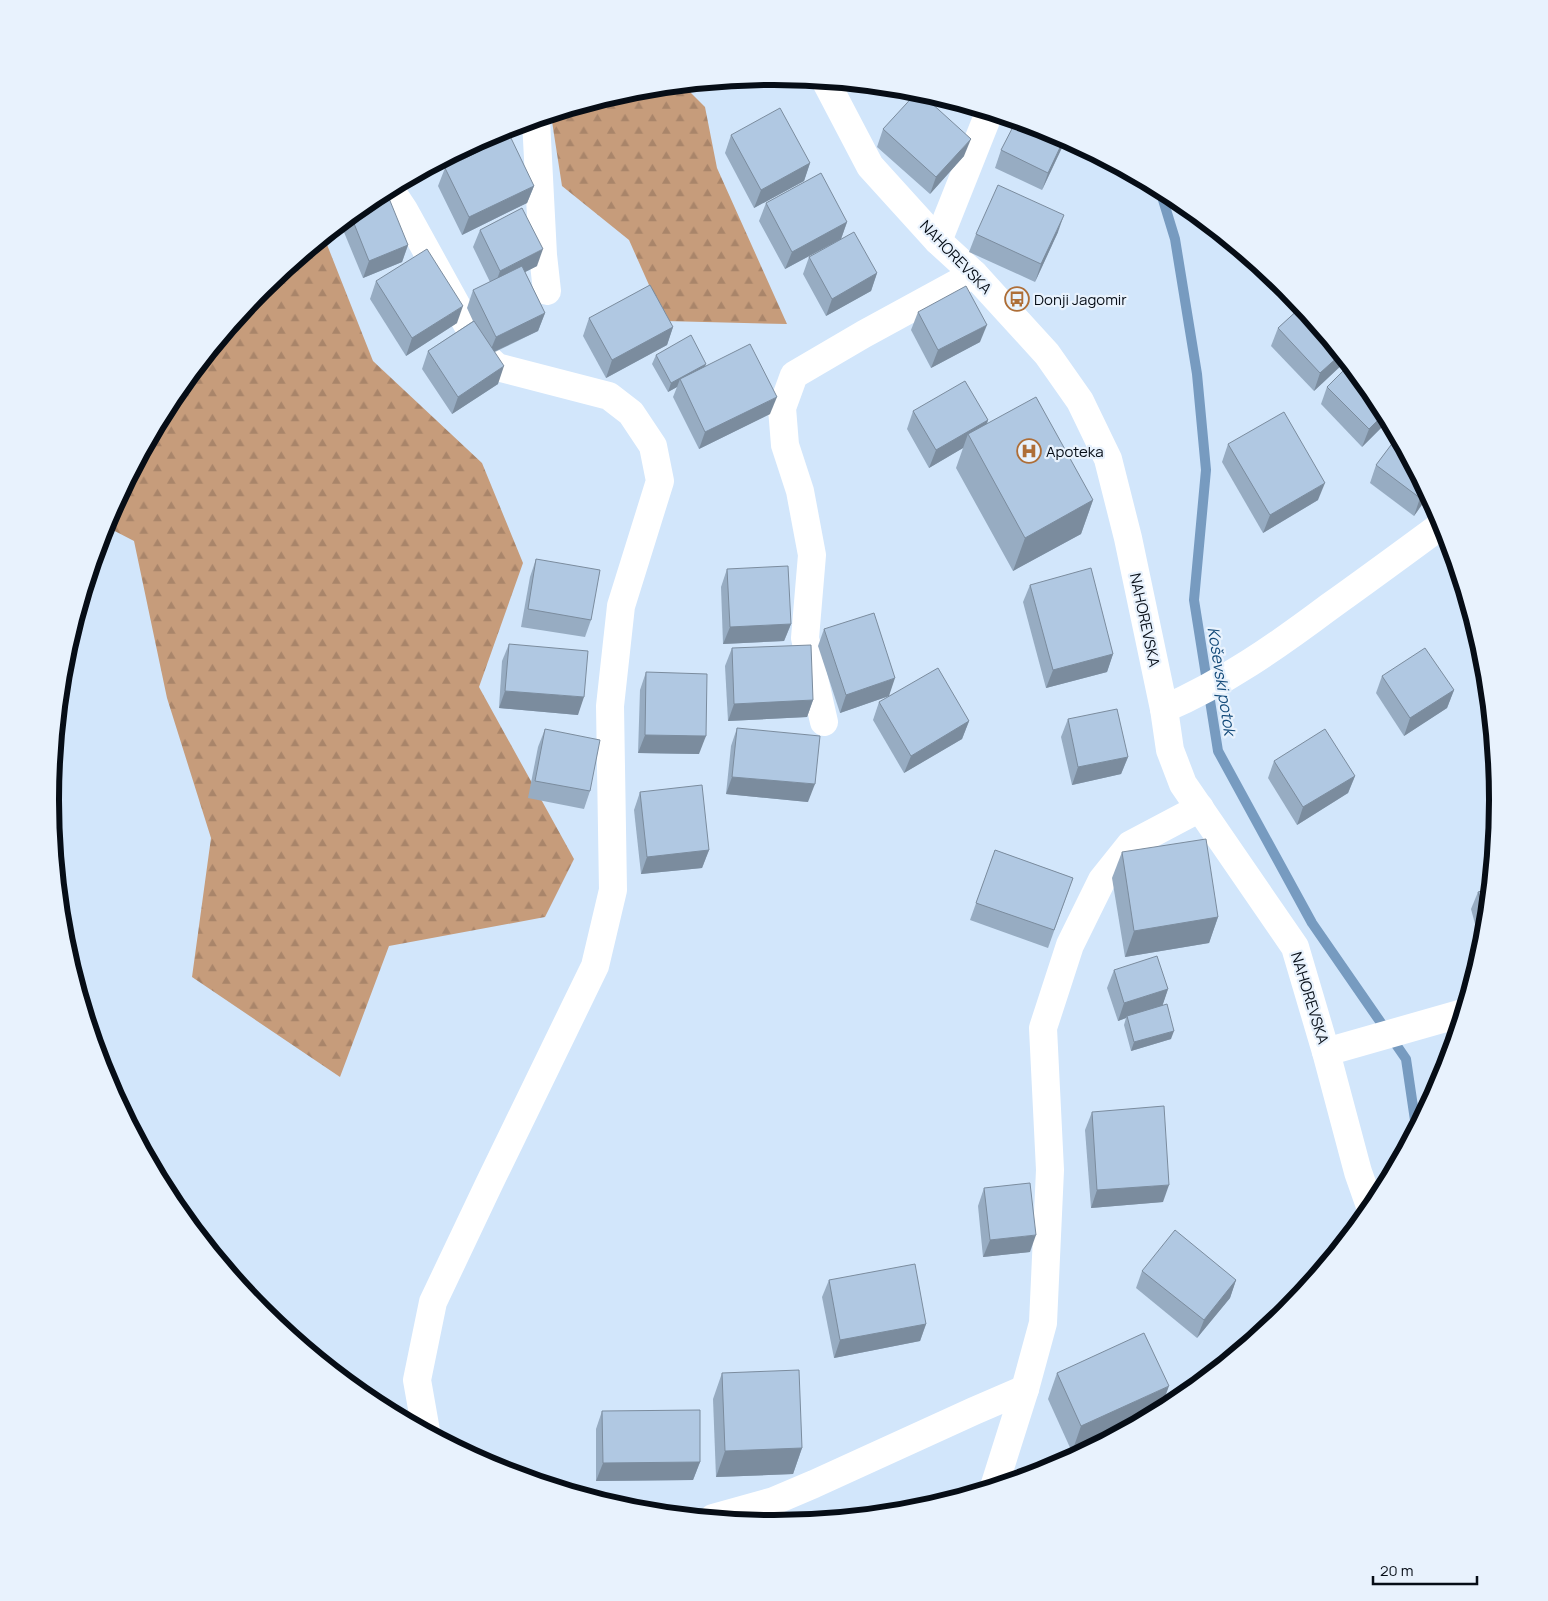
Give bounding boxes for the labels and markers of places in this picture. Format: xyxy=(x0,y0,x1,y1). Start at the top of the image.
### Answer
bus stop icon: Donji Jagomir xyxy=(1004,286,1030,312)
place label: Donji Jagomir xyxy=(1034,289,1127,310)
hospital icon: Apoteka xyxy=(1016,438,1042,464)
place label: Apoteka xyxy=(1046,441,1104,462)

